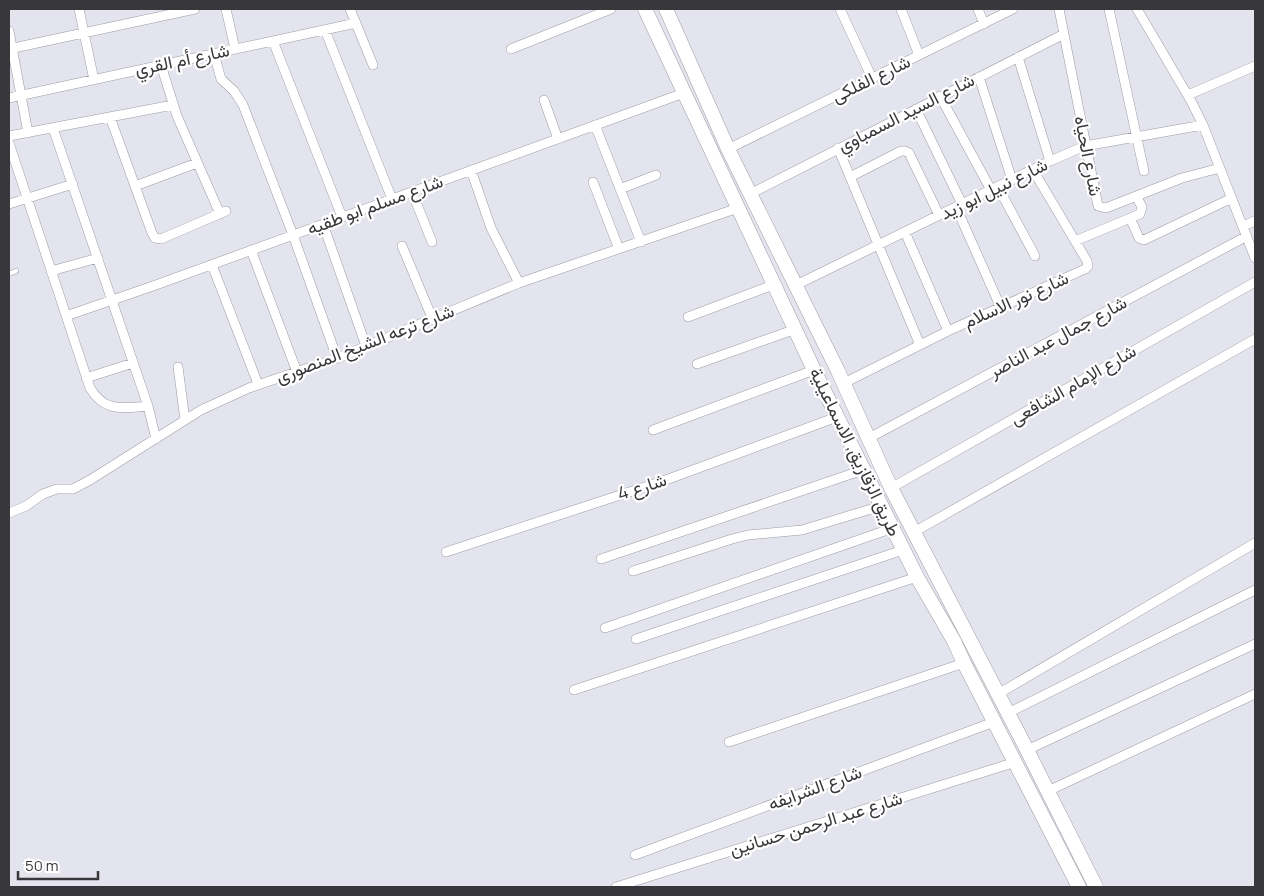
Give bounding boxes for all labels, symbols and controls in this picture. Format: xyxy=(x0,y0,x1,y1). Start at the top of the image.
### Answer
street label: شارع أم القري xyxy=(132,37,232,85)
street label: شارع الفلكى xyxy=(827,49,914,108)
street label: شارع السيد السمباوي xyxy=(833,67,980,161)
street label: شارع الحياه xyxy=(1068,114,1108,198)
street label: شارع نبيل ابو زيد xyxy=(936,152,1052,225)
street label: شارع مسلم ابو طقيه xyxy=(303,168,446,241)
street label: شارع نور الاسلام xyxy=(959,265,1072,334)
street label: شارع جمال عبد الناصر xyxy=(983,290,1131,384)
street label: شارع ترعه الشيخ المنصورى xyxy=(272,298,458,389)
street label: شارع الإمام الشافعى xyxy=(1005,338,1141,431)
street label: طريق الزقازيق, الاسماعيلية xyxy=(805,363,907,540)
street label: شارع 4 xyxy=(614,467,670,506)
street label: شارع الشرايفه xyxy=(764,759,865,816)
street label: شارع عبد الرحمن حسانين xyxy=(726,785,905,862)
scale bar xyxy=(18,848,98,880)
text: 50 m xyxy=(25,855,59,876)

